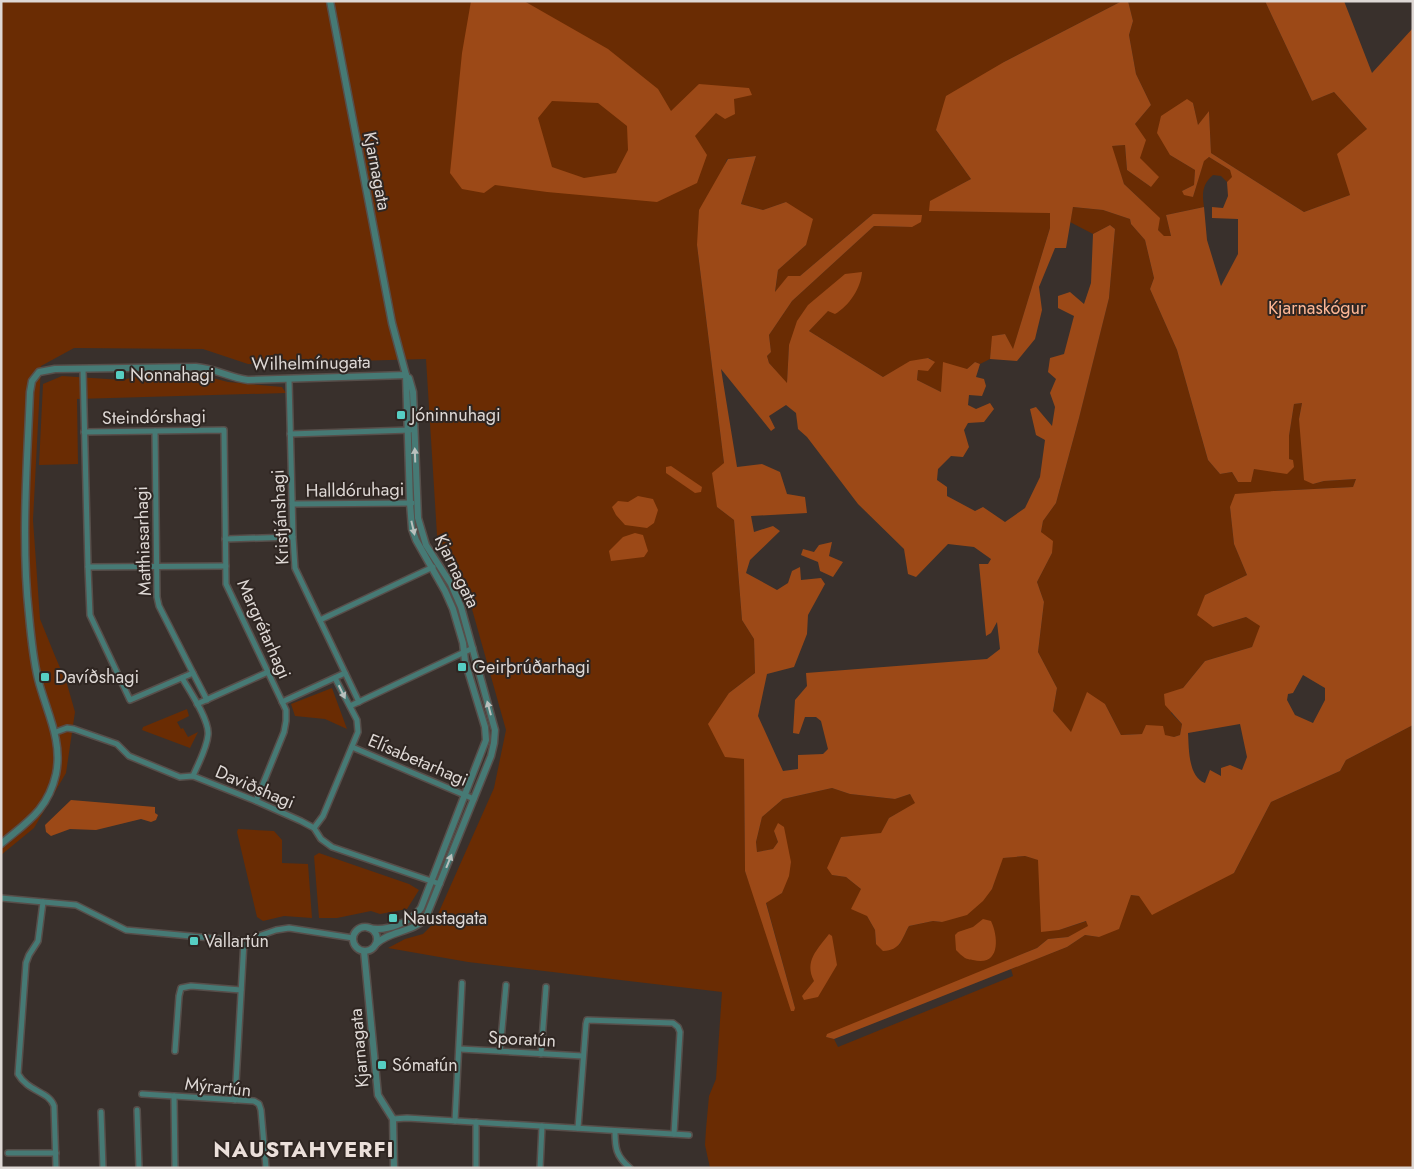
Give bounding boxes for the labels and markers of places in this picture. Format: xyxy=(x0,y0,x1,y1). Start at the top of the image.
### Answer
place label: Nonnahagi xyxy=(130,362,214,388)
marker: Nonnahagi xyxy=(114,369,126,381)
place label: Jóninnuhagi xyxy=(409,402,501,428)
marker: Jóninnuhagi xyxy=(395,409,407,421)
place label: Geirþrúðarhagi xyxy=(472,654,590,680)
marker: Geirþrúðarhagi xyxy=(456,661,468,673)
place label: Davíðshagi xyxy=(55,664,139,690)
marker: Davíðshagi xyxy=(39,671,51,683)
place label: Naustagata xyxy=(403,905,487,931)
marker: Naustagata xyxy=(387,912,399,924)
place label: Vallartún xyxy=(204,928,269,954)
marker: Vallartún xyxy=(188,935,200,947)
place label: Sómatún xyxy=(392,1052,458,1078)
marker: Sómatún xyxy=(376,1059,388,1071)

